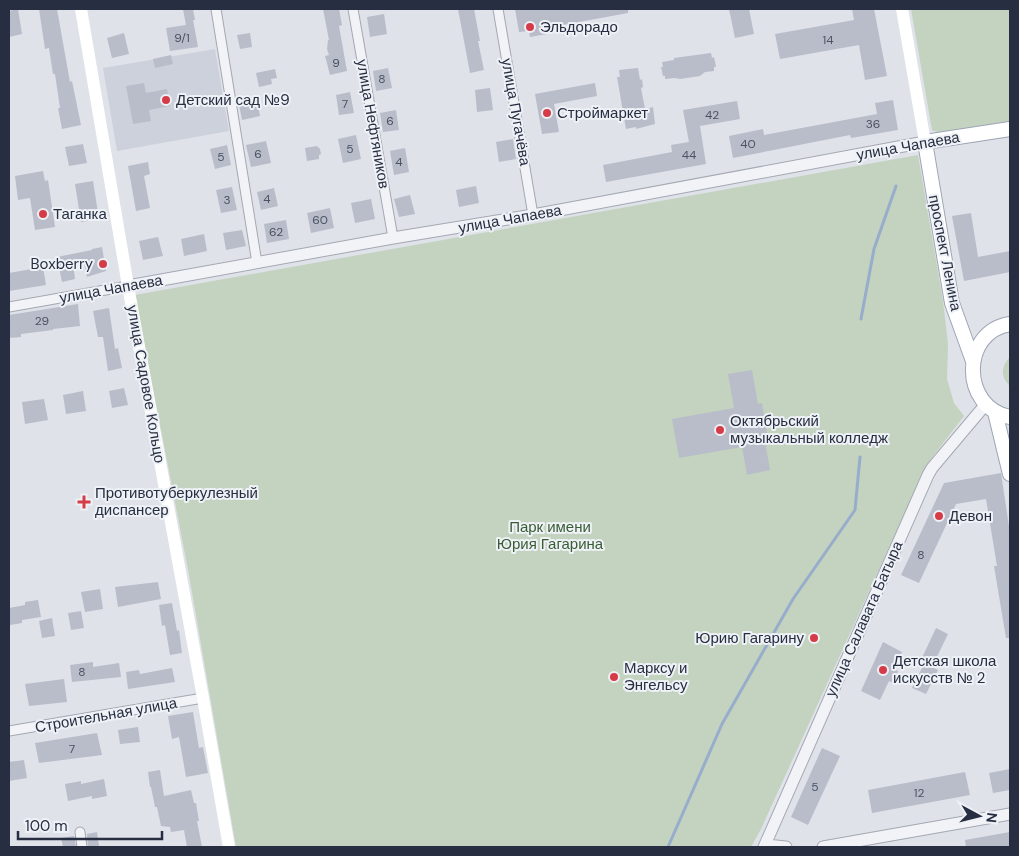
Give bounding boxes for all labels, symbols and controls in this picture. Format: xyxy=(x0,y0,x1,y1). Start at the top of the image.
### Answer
place label: Эльдорадо xyxy=(540,17,618,37)
marker: Эльдорадо xyxy=(524,21,536,33)
house number: 9/1 xyxy=(174,30,190,46)
house number: 14 xyxy=(822,32,834,48)
house number: 9 xyxy=(332,55,340,71)
street label: улица Пугачёва xyxy=(497,57,535,168)
street label: улица Нефтяников xyxy=(352,58,394,190)
house number: 8 xyxy=(378,71,386,87)
place label: Детский сад №9 xyxy=(176,90,290,110)
marker: Детский сад №9 xyxy=(160,94,172,106)
house number: 7 xyxy=(342,96,348,112)
place label: Строймаркет xyxy=(557,103,648,123)
marker: Строймаркет xyxy=(541,107,553,119)
house number: 42 xyxy=(705,107,719,123)
house number: 6 xyxy=(386,113,394,129)
house number: 36 xyxy=(866,116,880,132)
street label: улица Чапаева xyxy=(855,127,962,165)
house number: 40 xyxy=(740,136,756,152)
house number: 5 xyxy=(346,141,354,157)
house number: 6 xyxy=(254,146,262,162)
house number: 44 xyxy=(682,147,696,163)
house number: 5 xyxy=(217,149,225,165)
house number: 4 xyxy=(395,154,403,170)
house number: 4 xyxy=(263,191,271,207)
house number: 3 xyxy=(223,192,231,208)
street label: проспект Ленина xyxy=(924,193,966,313)
street label: улица Чапаева xyxy=(457,200,564,238)
place label: Таганка xyxy=(53,204,107,224)
marker: Таганка xyxy=(37,208,49,220)
house number: 60 xyxy=(312,212,328,228)
house number: 62 xyxy=(269,224,283,240)
place label: Boxberry xyxy=(31,254,94,274)
marker: Boxberry xyxy=(97,258,109,270)
street label: улица Чапаева xyxy=(58,270,165,308)
street label: улица Садовое Кольцо xyxy=(122,303,170,465)
house number: 29 xyxy=(35,313,49,329)
place label: Октябрьский музыкальный колледж xyxy=(730,411,888,448)
marker: Октябрьский музыкальный колледж xyxy=(714,424,726,436)
place label: Противотуберкулезный диспансер xyxy=(95,483,258,520)
marker: Противотуберкулезный диспансер xyxy=(77,495,91,509)
place label: Девон xyxy=(949,506,992,526)
marker: Девон xyxy=(933,510,945,522)
park label: Парк имени Юрия Гагарина xyxy=(497,517,604,554)
street label: улица Салавата Батыра xyxy=(821,537,908,700)
house number: 8 xyxy=(917,547,925,563)
place label: Юрию Гагарину xyxy=(695,628,804,648)
marker: Юрию Гагарину xyxy=(808,632,820,644)
place label: Детская школа искусств № 2 xyxy=(893,651,997,688)
place label: Марксу и Энгельсу xyxy=(624,658,688,695)
house number: 8 xyxy=(78,664,86,680)
marker: Детская школа искусств № 2 xyxy=(877,664,889,676)
marker: Марксу и Энгельсу xyxy=(608,671,620,683)
street label: Строительная улица xyxy=(33,693,179,737)
house number: 7 xyxy=(69,741,75,757)
house number: 5 xyxy=(811,779,819,795)
house number: 12 xyxy=(914,785,924,801)
north arrow xyxy=(954,791,1004,841)
scale bar xyxy=(18,808,161,840)
text: N xyxy=(982,811,1001,824)
text: 100 m xyxy=(25,816,68,836)

